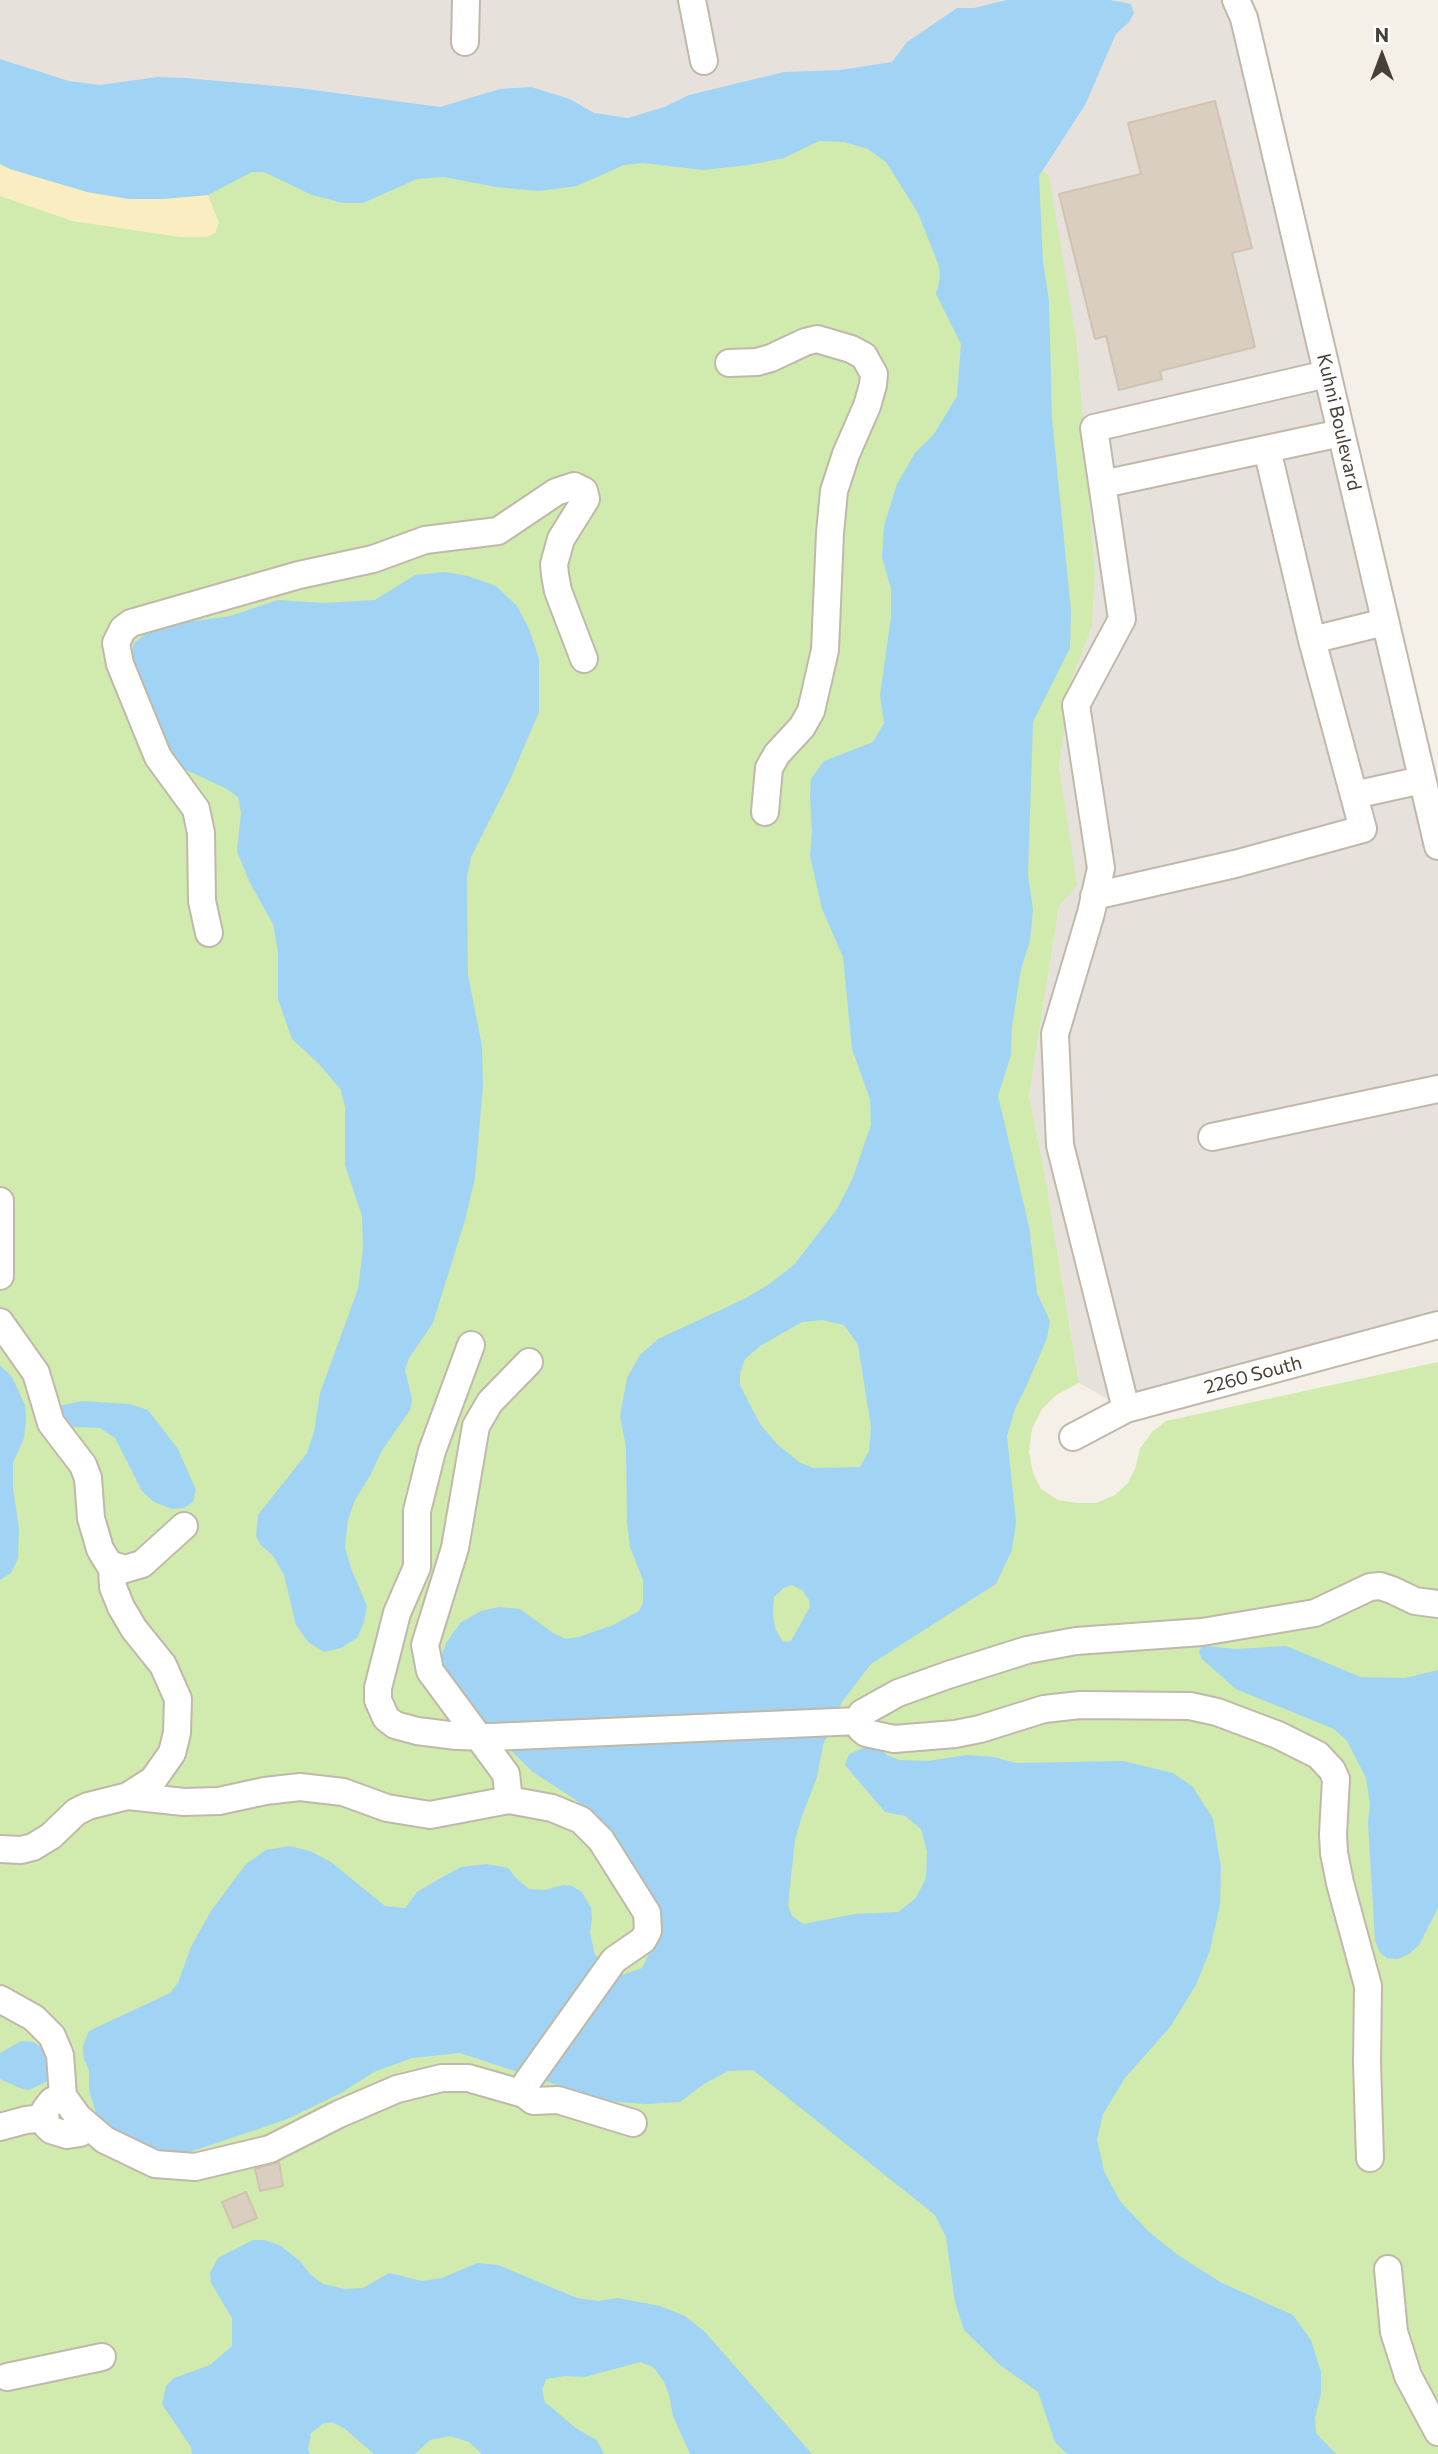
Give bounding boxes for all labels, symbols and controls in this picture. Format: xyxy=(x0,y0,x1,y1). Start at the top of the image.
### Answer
north arrow xyxy=(1347,21,1417,91)
text: N xyxy=(1375,23,1389,46)
street label: Kuhni Boulevard xyxy=(1312,351,1366,493)
street label: 2260 South xyxy=(1202,1351,1304,1399)

